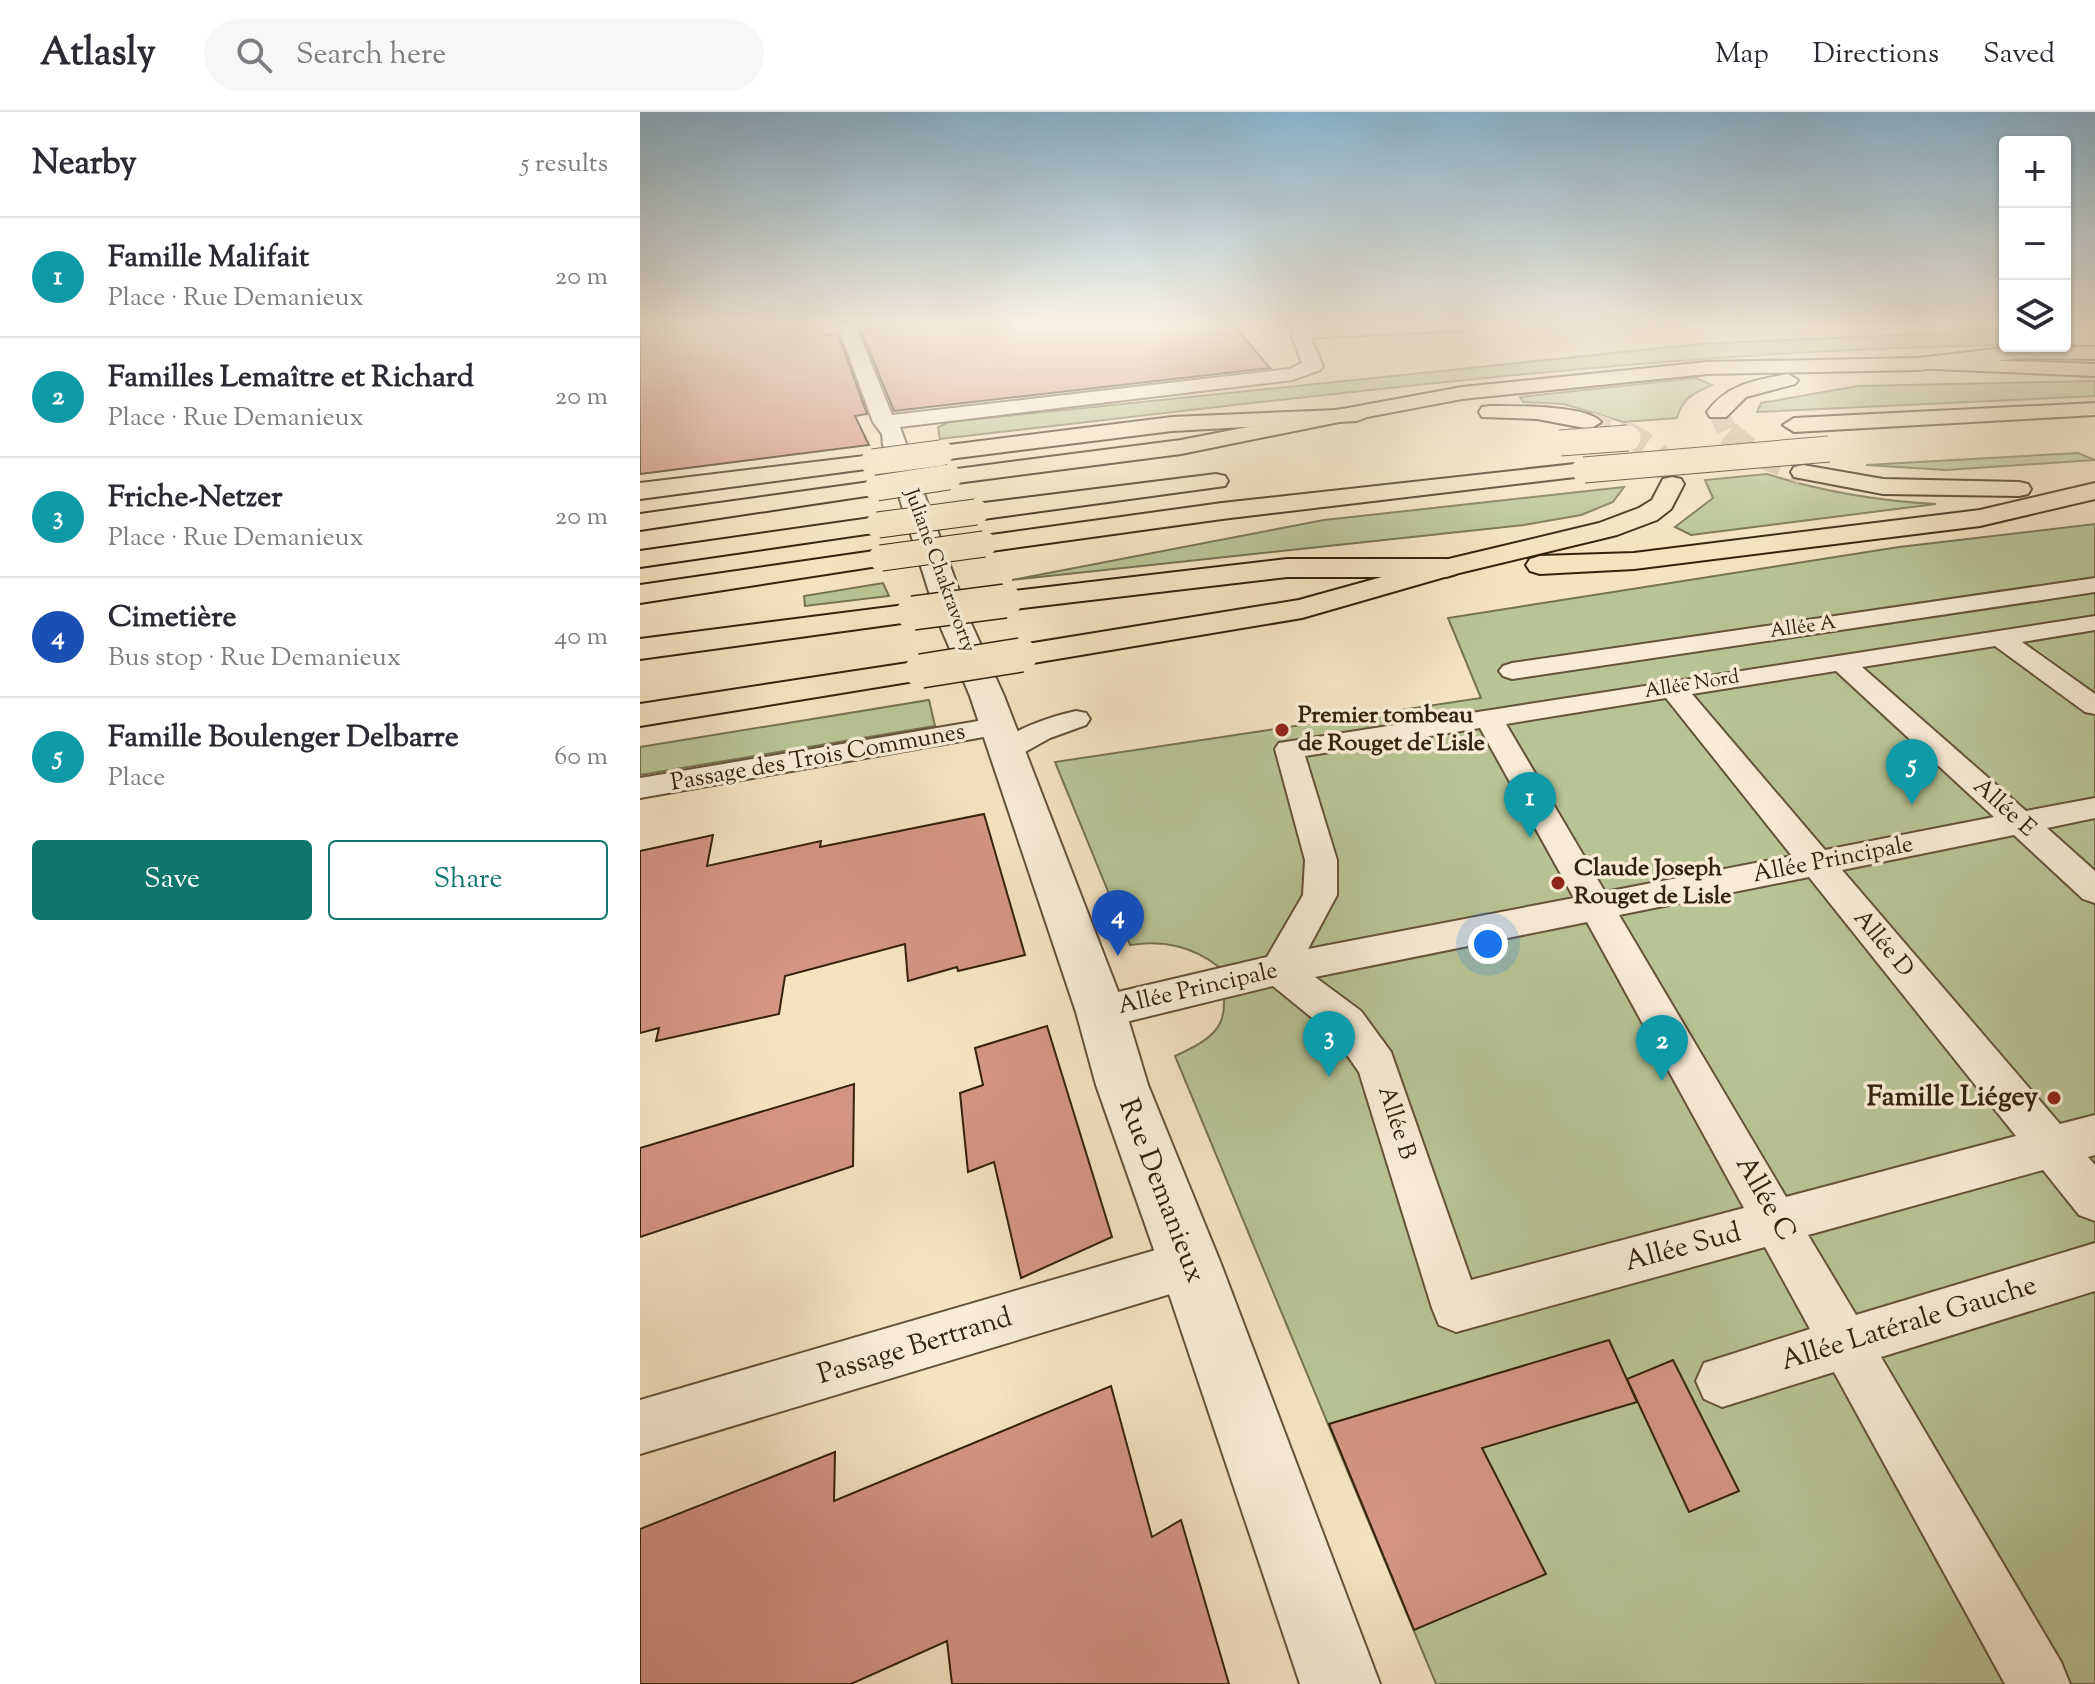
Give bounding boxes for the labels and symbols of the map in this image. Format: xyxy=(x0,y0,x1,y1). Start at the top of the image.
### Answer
street label: Juliane Chakravorty xyxy=(896,484,982,657)
street label: Allée A xyxy=(1768,609,1838,647)
street label: Allée Nord xyxy=(1643,663,1741,707)
place label: Premier tombeau de Rouget de Lisle xyxy=(1298,699,1485,761)
street label: Passage des Trois Communes xyxy=(668,715,968,801)
marker: Premier tombeau de Rouget de Lisle xyxy=(1273,721,1291,739)
pin: 5 xyxy=(1886,739,1938,805)
street label: Allée E xyxy=(1965,770,2043,846)
pin: 1 xyxy=(1504,772,1556,838)
street label: Allée Principale xyxy=(1750,828,1916,892)
place label: Claude Joseph Rouget de Lisle xyxy=(1574,852,1731,914)
marker: Claude Joseph Rouget de Lisle xyxy=(1549,874,1567,892)
pin: 4 xyxy=(1092,890,1144,956)
street label: Allée D xyxy=(1845,903,1921,985)
your location xyxy=(1468,924,1508,964)
street label: Allée Principale xyxy=(1115,954,1281,1024)
pin: 3 xyxy=(1303,1011,1355,1077)
pin: 2 xyxy=(1636,1015,1688,1081)
place label: Famille Liégey xyxy=(1867,1078,2038,1118)
street label: Allée B xyxy=(1368,1082,1424,1164)
marker: Famille Liégey xyxy=(2045,1089,2063,1107)
street label: Rue Demanieux xyxy=(1107,1093,1215,1289)
street label: Allée C xyxy=(1724,1149,1806,1249)
street label: Allée Sud xyxy=(1620,1213,1746,1283)
street label: Allée Latérale Gauche xyxy=(1776,1266,2042,1382)
street label: Passage Bertrand xyxy=(813,1298,1017,1396)

